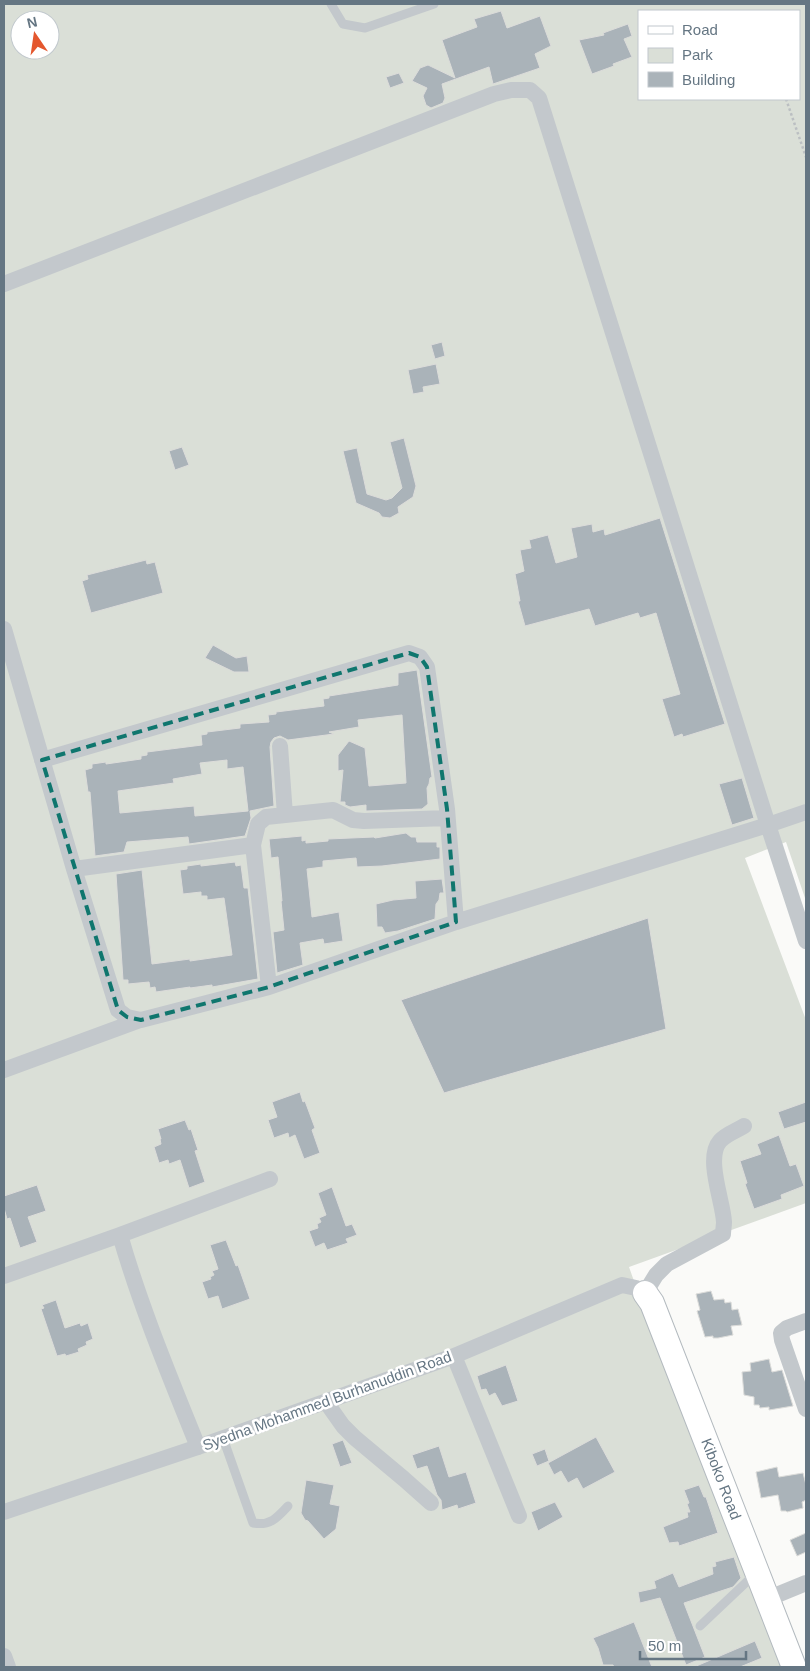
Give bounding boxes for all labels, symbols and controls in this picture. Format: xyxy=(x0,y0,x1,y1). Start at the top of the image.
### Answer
north arrow xyxy=(10,10,60,60)
legend xyxy=(638,10,800,100)
text: N xyxy=(25,13,39,31)
text: Road xyxy=(682,21,718,38)
text: Park xyxy=(682,46,713,63)
text: Building xyxy=(682,71,735,88)
street label: Syedna Mohammed Burhanuddin Road xyxy=(200,1347,454,1454)
street label: Kiboko Road xyxy=(698,1436,745,1522)
scale bar xyxy=(640,1628,746,1660)
text: 50 m xyxy=(648,1637,681,1654)

